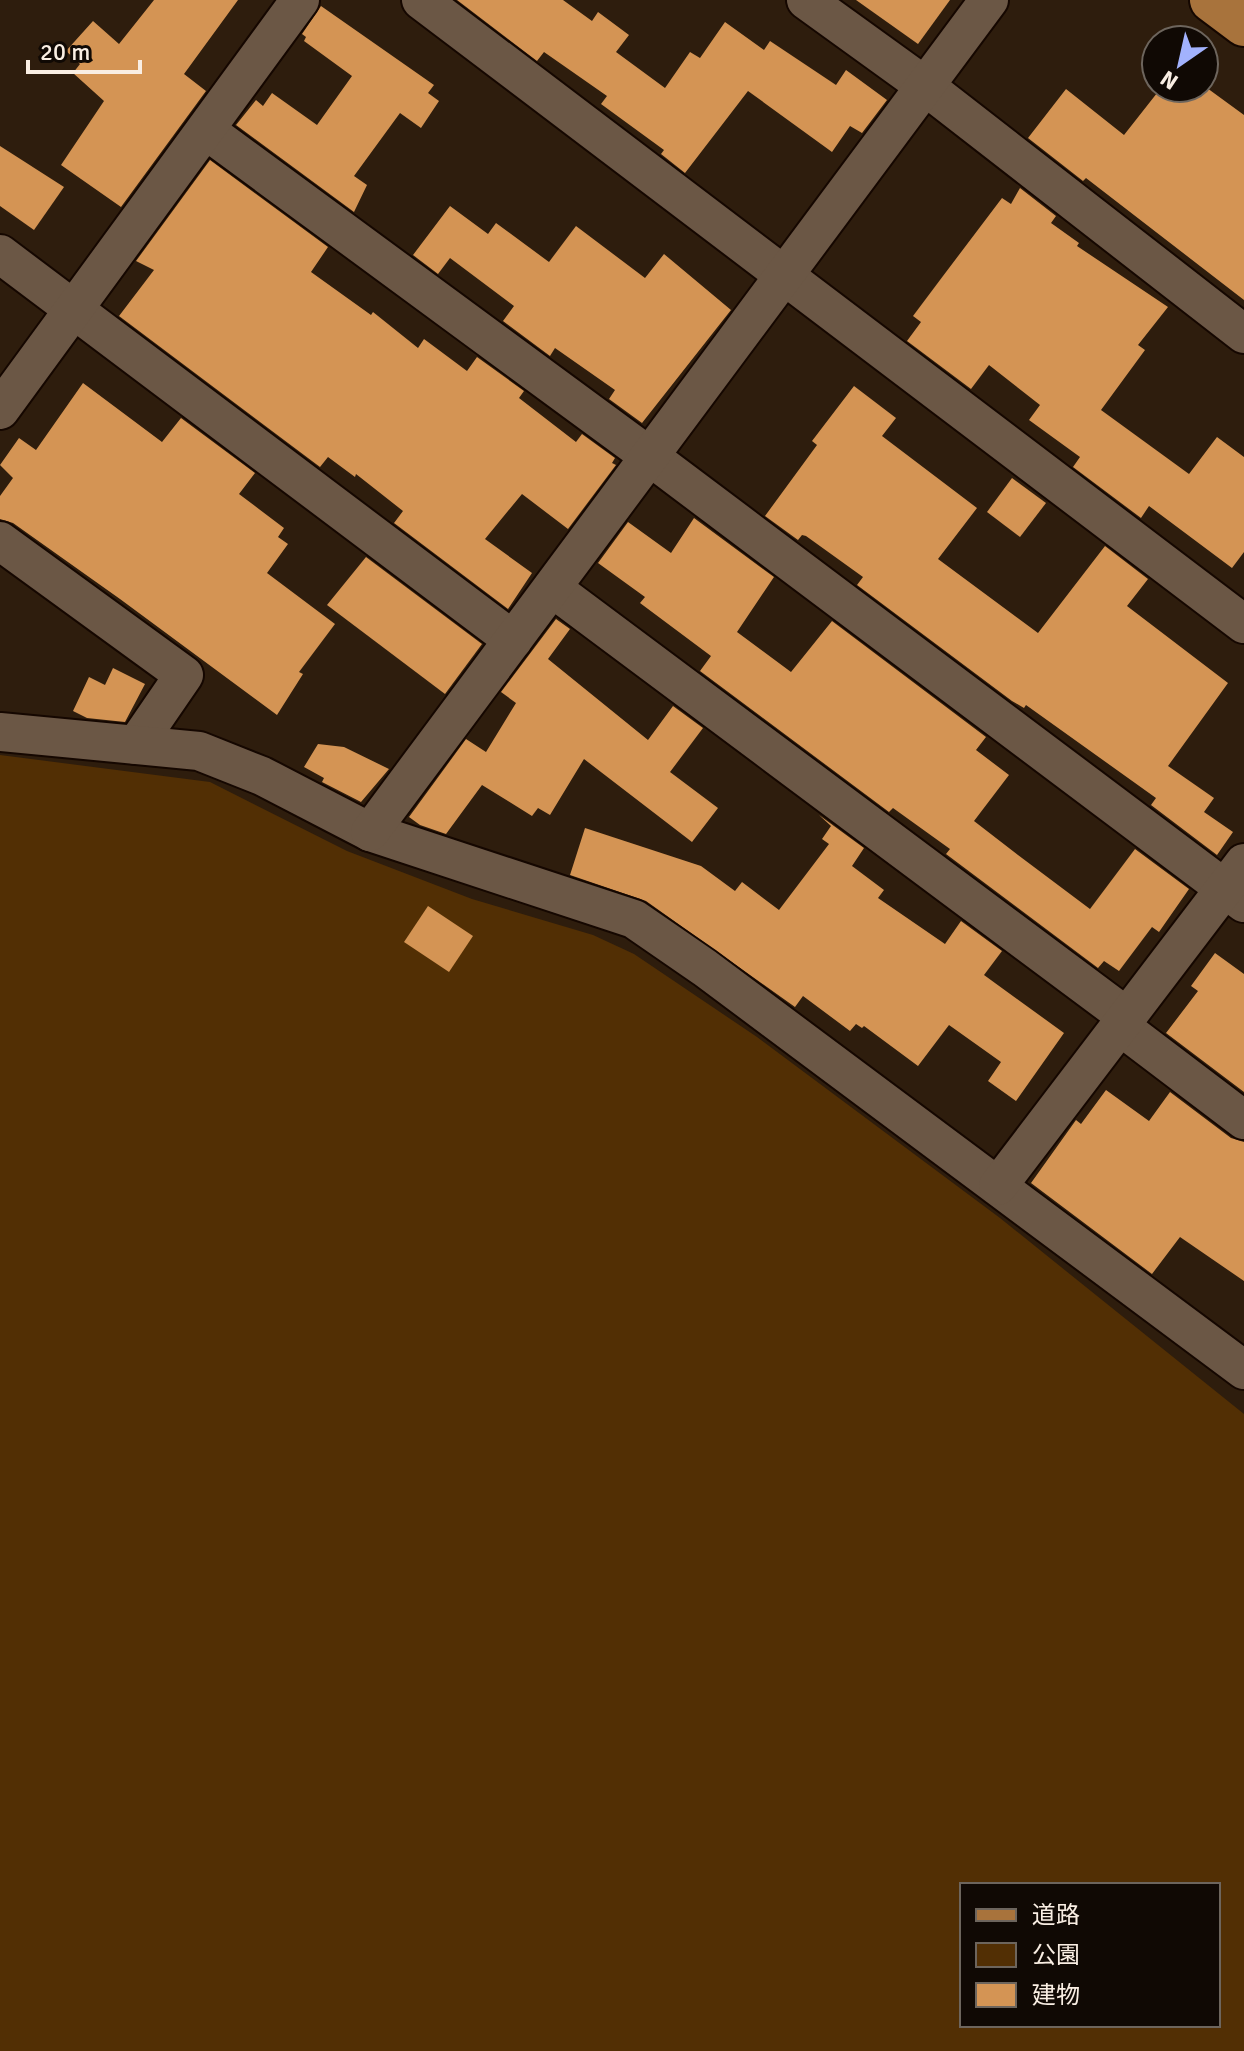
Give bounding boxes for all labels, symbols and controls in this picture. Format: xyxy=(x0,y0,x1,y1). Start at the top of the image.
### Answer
scale bar xyxy=(28,24,140,74)
north arrow xyxy=(1140,24,1220,104)
text: 20 m xyxy=(40,37,90,67)
text: N xyxy=(1155,65,1183,96)
legend xyxy=(960,1883,1220,2027)
text: 道路 xyxy=(1032,1900,1080,1930)
text: 公園 xyxy=(1032,1940,1080,1970)
text: 建物 xyxy=(1032,1980,1080,2010)

